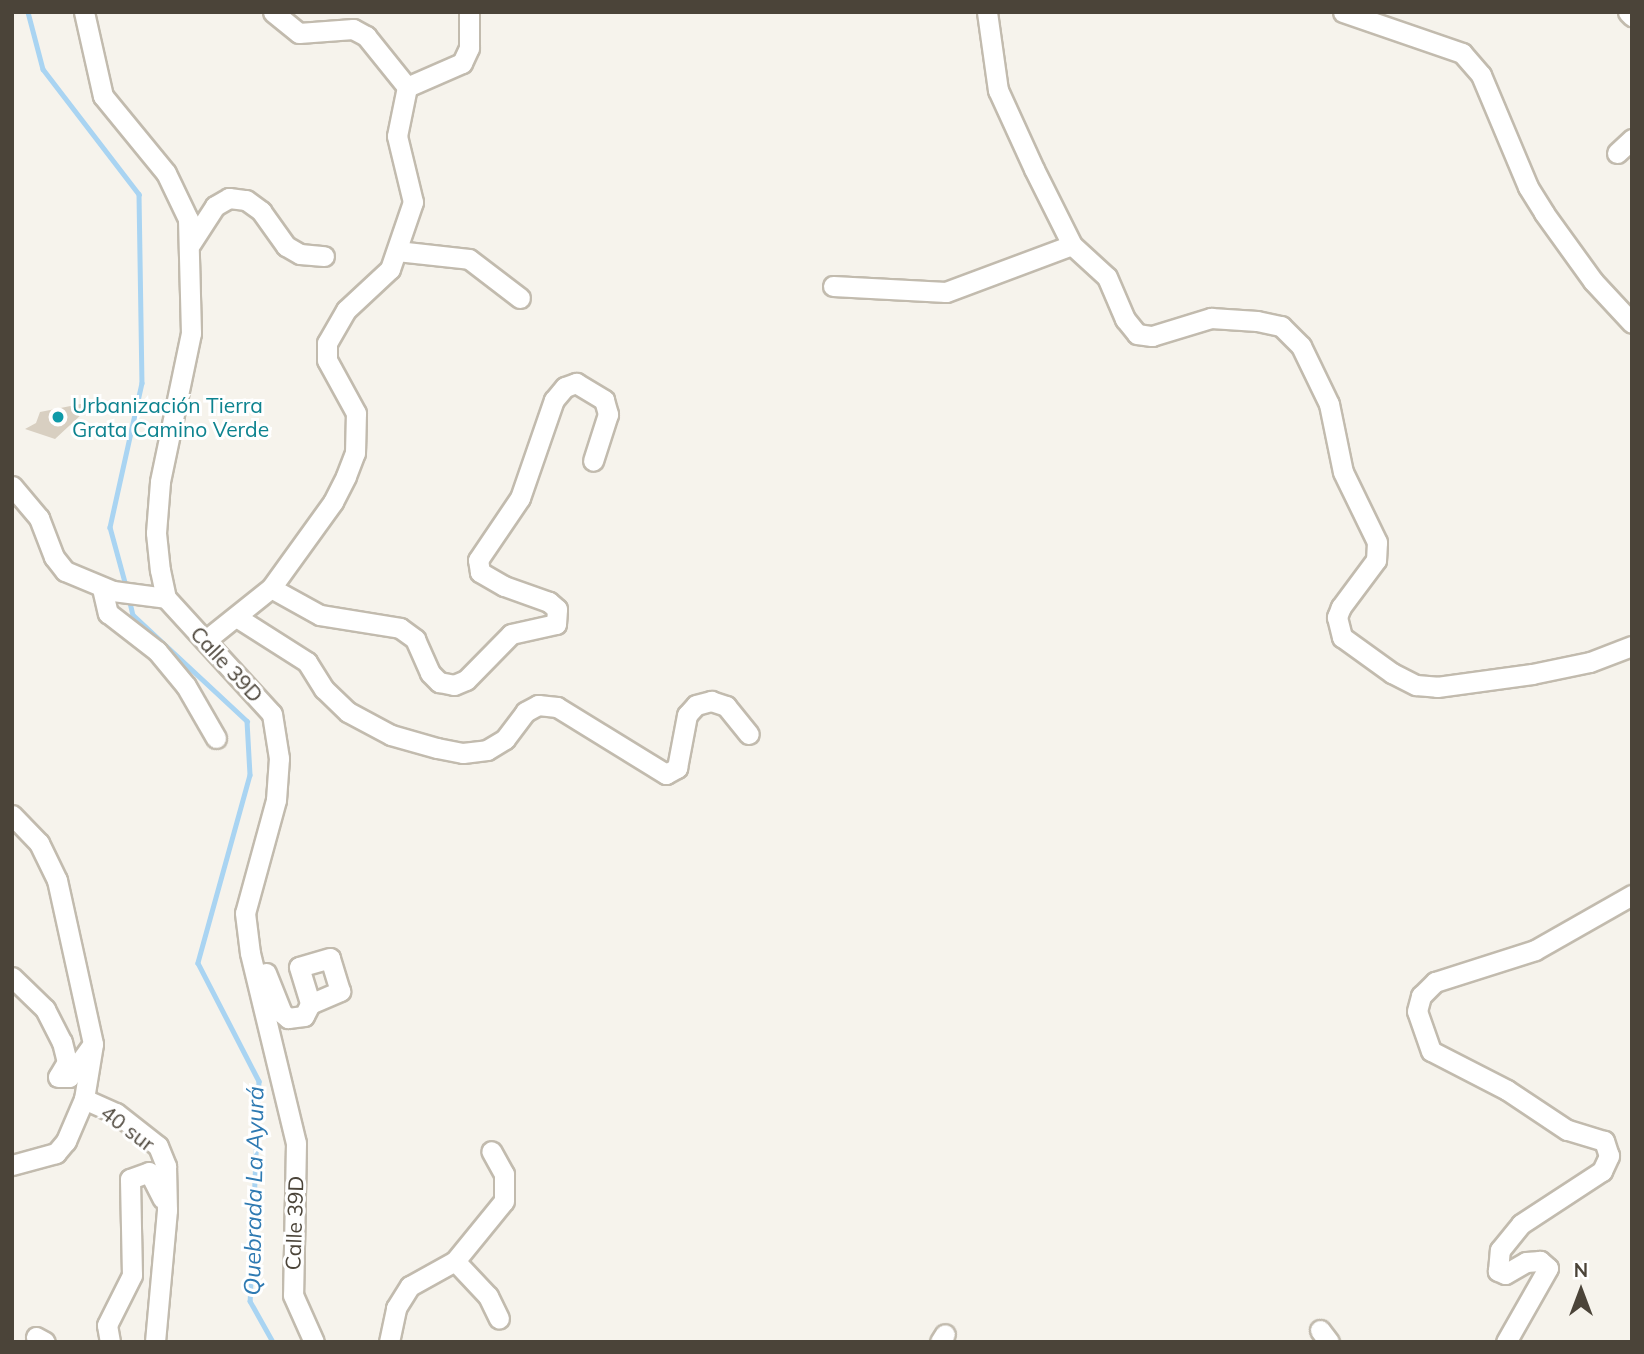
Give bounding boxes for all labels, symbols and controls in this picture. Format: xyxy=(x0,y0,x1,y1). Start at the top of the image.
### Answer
place label: Urbanización Tierra Grata Camino Verde xyxy=(72,392,269,442)
marker: Urbanización Tierra Grata Camino Verde xyxy=(50,409,66,425)
street label: Calle 39D xyxy=(186,621,268,707)
water label: Quebrada La Ayurá xyxy=(238,1086,270,1296)
street label: 40 sur xyxy=(96,1100,160,1156)
street label: Calle 39D xyxy=(280,1175,308,1271)
north arrow xyxy=(1546,1256,1616,1326)
text: N xyxy=(1574,1258,1588,1282)

